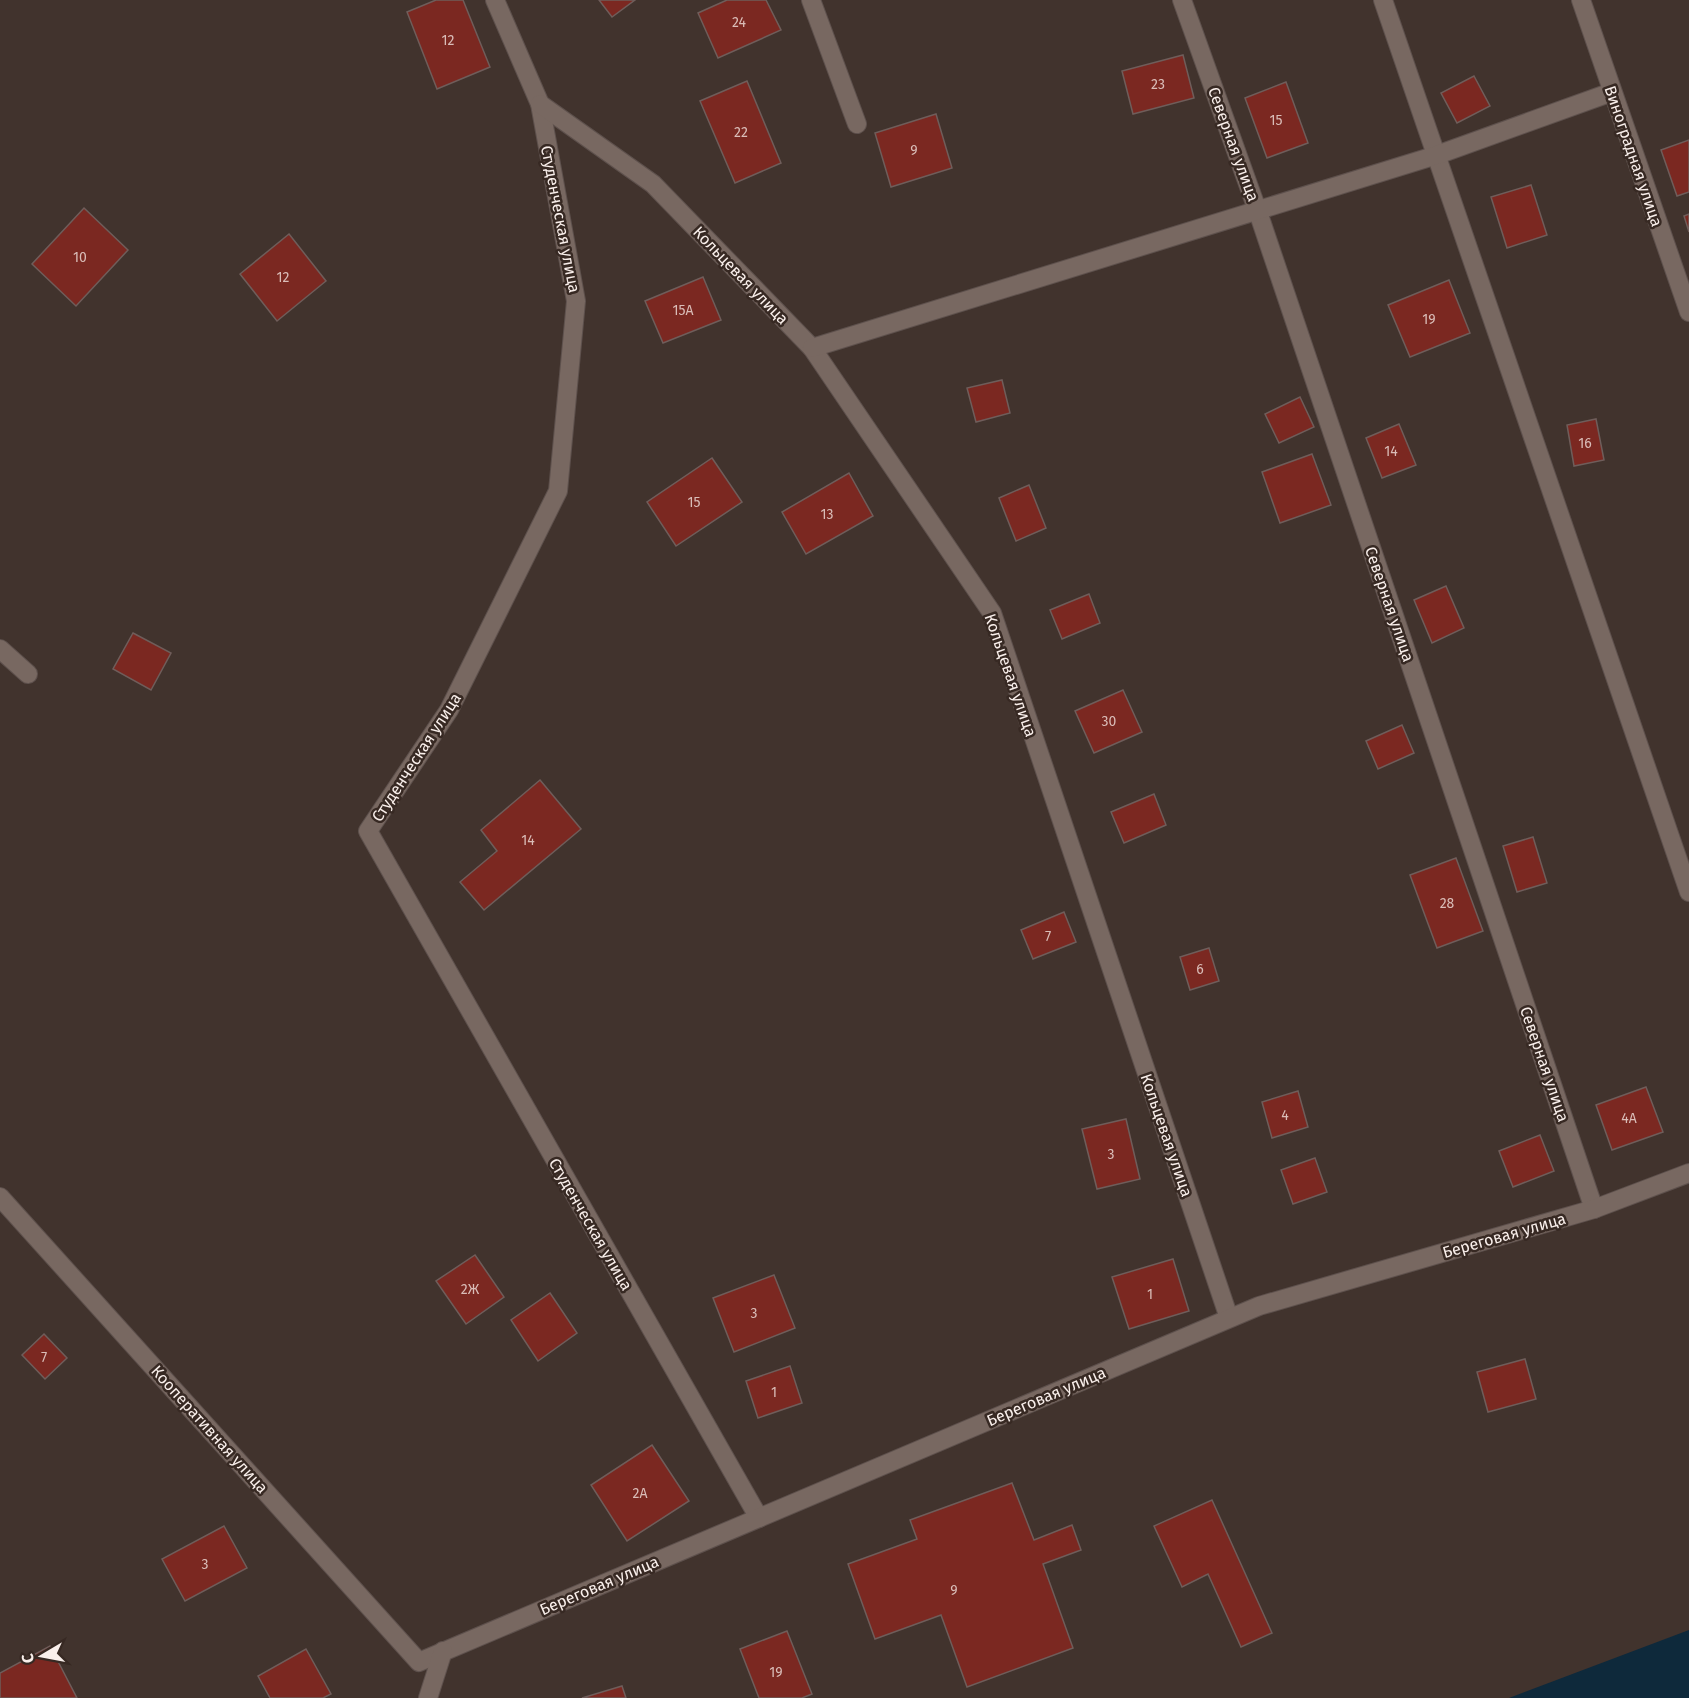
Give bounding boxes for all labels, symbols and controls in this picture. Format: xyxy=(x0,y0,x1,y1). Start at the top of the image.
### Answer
house number: 24 xyxy=(732,14,747,31)
house number: 12 xyxy=(442,32,455,49)
house number: 23 xyxy=(1151,76,1165,93)
street label: Виноградная улица xyxy=(1600,83,1667,229)
street label: Северная улица xyxy=(1204,84,1263,204)
house number: 15 xyxy=(1269,112,1283,129)
house number: 22 xyxy=(734,124,748,141)
house number: 9 xyxy=(910,142,918,159)
street label: Студенческая улица xyxy=(537,144,584,294)
street label: Кольцевая улица xyxy=(689,222,792,328)
house number: 10 xyxy=(73,249,87,266)
house number: 12 xyxy=(277,269,290,286)
house number: 15А xyxy=(672,302,694,319)
house number: 19 xyxy=(1422,311,1436,328)
house number: 16 xyxy=(1578,435,1592,452)
house number: 14 xyxy=(1384,443,1398,460)
house number: 15 xyxy=(687,494,701,511)
house number: 13 xyxy=(820,506,834,523)
street label: Северная улица xyxy=(1361,544,1418,664)
street label: Кольцевая улица xyxy=(981,611,1041,739)
street label: Студенческая улица xyxy=(368,689,465,825)
house number: 30 xyxy=(1102,713,1117,730)
house number: 14 xyxy=(521,832,535,849)
house number: 28 xyxy=(1440,895,1455,912)
house number: 7 xyxy=(1045,928,1051,945)
house number: 6 xyxy=(1196,961,1204,978)
street label: Северная улица xyxy=(1516,1004,1573,1124)
street label: Кольцевая улица xyxy=(1137,1071,1197,1199)
house number: 4 xyxy=(1281,1107,1289,1124)
house number: 4А xyxy=(1621,1110,1637,1127)
house number: 3 xyxy=(1108,1146,1115,1163)
street label: Студенческая улица xyxy=(545,1155,636,1294)
street label: Береговая улица xyxy=(1440,1209,1568,1262)
house number: 2Ж xyxy=(461,1281,480,1298)
house number: 1 xyxy=(1147,1286,1153,1303)
house number: 3 xyxy=(751,1305,758,1322)
house number: 7 xyxy=(41,1349,47,1366)
street label: Кооперативная улица xyxy=(147,1362,272,1497)
street label: Береговая улица xyxy=(984,1363,1108,1430)
house number: 1 xyxy=(771,1384,777,1401)
house number: 2А xyxy=(633,1485,647,1502)
street label: Береговая улица xyxy=(537,1552,661,1619)
house number: 3 xyxy=(202,1556,209,1573)
house number: 9 xyxy=(950,1582,958,1599)
north arrow xyxy=(12,1626,72,1686)
text: С xyxy=(17,1652,38,1665)
house number: 19 xyxy=(769,1664,783,1681)

